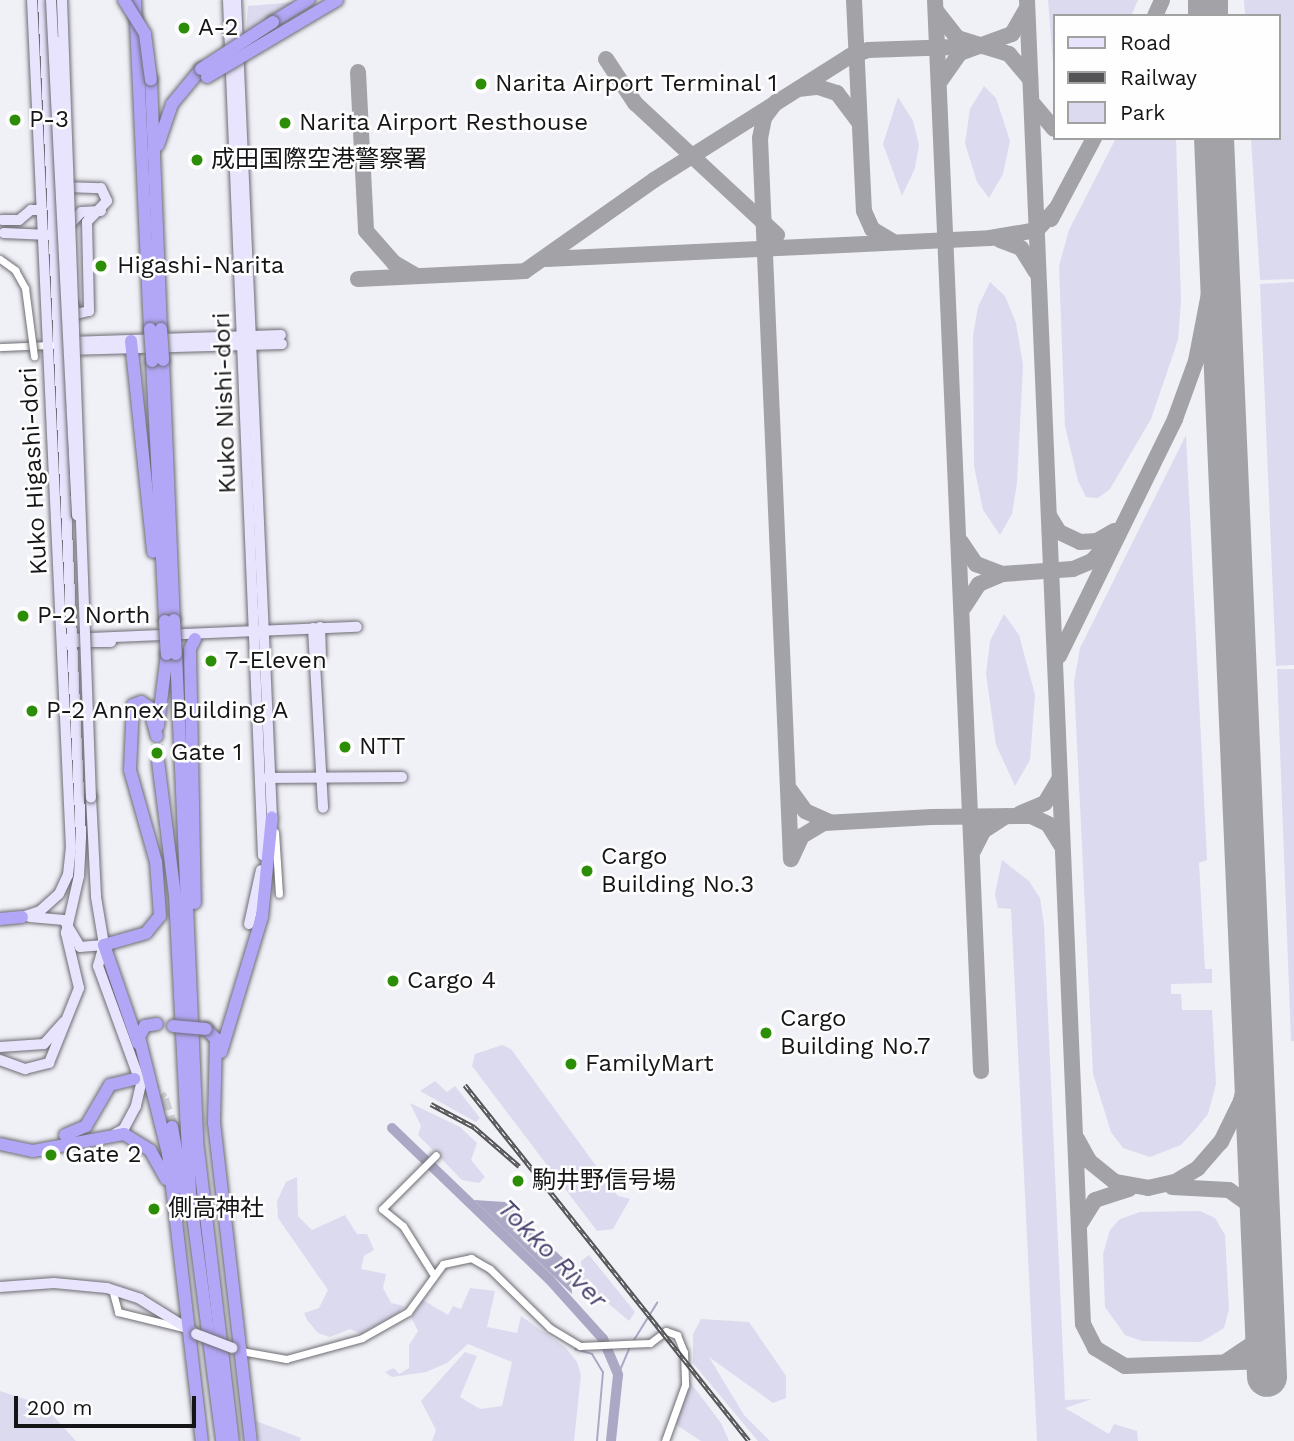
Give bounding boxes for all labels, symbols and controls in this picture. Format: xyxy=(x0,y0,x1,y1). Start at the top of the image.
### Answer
place label: A-2 xyxy=(198,14,239,42)
legend xyxy=(1052,14,1280,140)
marker: A-2 xyxy=(176,20,192,36)
text: Road xyxy=(1120,30,1171,55)
text: Railway xyxy=(1120,65,1197,90)
place label: Narita Airport Terminal 1 xyxy=(495,70,781,98)
marker: Narita Airport Terminal 1 xyxy=(473,76,489,92)
text: Park xyxy=(1120,100,1165,125)
place label: P-3 xyxy=(29,106,69,134)
place label: Narita Airport Resthouse xyxy=(299,109,589,137)
marker: P-3 xyxy=(7,112,23,128)
marker: Narita Airport Resthouse xyxy=(277,115,293,131)
place label: 成田国際空港警察署 xyxy=(211,146,427,174)
marker: 成田国際空港警察署 xyxy=(189,152,205,168)
place label: Higashi-Narita xyxy=(117,252,284,280)
marker: Higashi-Narita xyxy=(91,256,111,276)
street label: Kuko Nishi-dori xyxy=(207,312,243,494)
street label: Kuko Higashi-dori xyxy=(14,366,54,576)
place label: P-2 North xyxy=(37,602,150,630)
marker: P-2 North xyxy=(15,608,31,624)
place label: 7-Eleven xyxy=(225,647,327,675)
marker: 7-Eleven xyxy=(203,653,219,669)
place label: P-2 Annex Building A xyxy=(46,697,291,725)
marker: P-2 Annex Building A xyxy=(24,703,40,719)
place label: NTT xyxy=(359,733,406,761)
place label: Gate 1 xyxy=(171,739,243,767)
marker: NTT xyxy=(337,739,353,755)
marker: Gate 1 xyxy=(149,745,165,761)
place label: Cargo Building No.3 xyxy=(601,843,754,899)
marker: Cargo Building No.3 xyxy=(579,863,595,879)
place label: Cargo 4 xyxy=(407,967,496,995)
marker: Cargo 4 xyxy=(385,973,401,989)
place label: Cargo Building No.7 xyxy=(780,1005,931,1061)
marker: Cargo Building No.7 xyxy=(758,1025,774,1041)
place label: FamilyMart xyxy=(585,1050,713,1078)
marker: FamilyMart xyxy=(563,1056,579,1072)
place label: Gate 2 xyxy=(65,1141,142,1169)
marker: Gate 2 xyxy=(43,1147,59,1163)
place label: 駒井野信号場 xyxy=(532,1167,676,1195)
marker: 駒井野信号場 xyxy=(510,1173,526,1189)
water label: Tokko River xyxy=(491,1193,613,1315)
place label: 側高神社 xyxy=(168,1195,264,1223)
marker: 側高神社 xyxy=(146,1201,162,1217)
scale bar xyxy=(18,1382,200,1426)
text: 200 m xyxy=(27,1395,93,1420)

